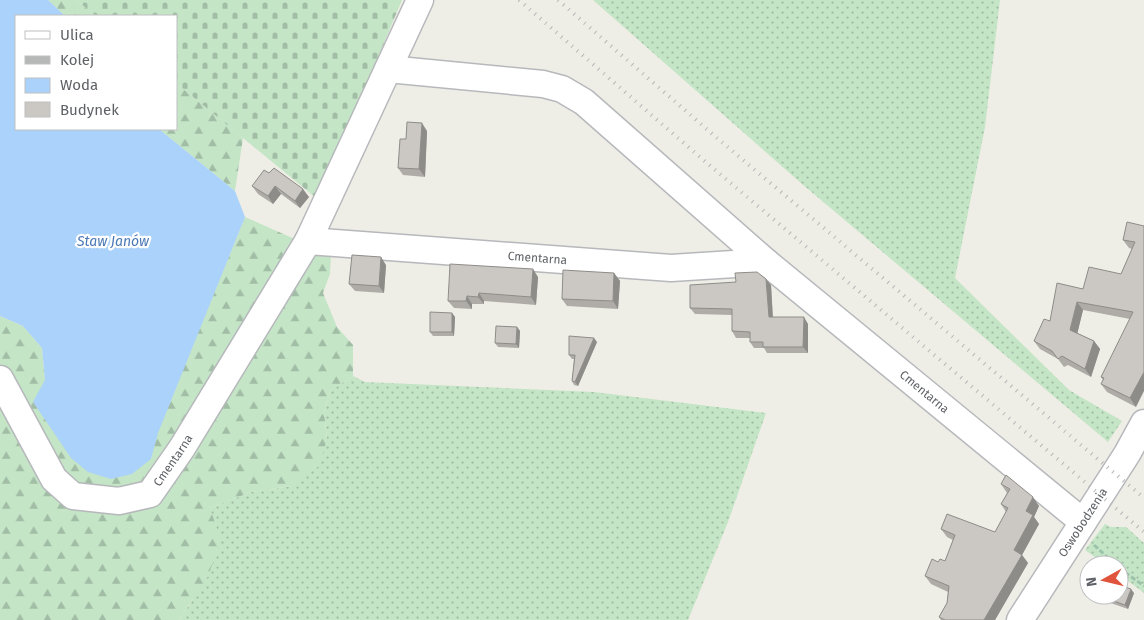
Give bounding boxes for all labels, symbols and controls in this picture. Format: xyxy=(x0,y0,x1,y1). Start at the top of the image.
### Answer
legend xyxy=(15,15,178,130)
text: Ulica xyxy=(60,26,94,44)
text: Kolej xyxy=(60,51,94,69)
text: Woda xyxy=(60,76,98,94)
text: Budynek xyxy=(60,101,119,119)
water label: Staw Janów xyxy=(76,233,150,250)
street label: Cmentarna xyxy=(507,249,568,267)
street label: Cmentarna xyxy=(897,368,952,416)
street label: Cmentarna xyxy=(151,432,196,489)
street label: Oswobodzenia xyxy=(1055,485,1110,560)
north arrow xyxy=(1079,555,1129,605)
text: N xyxy=(1083,576,1101,588)

